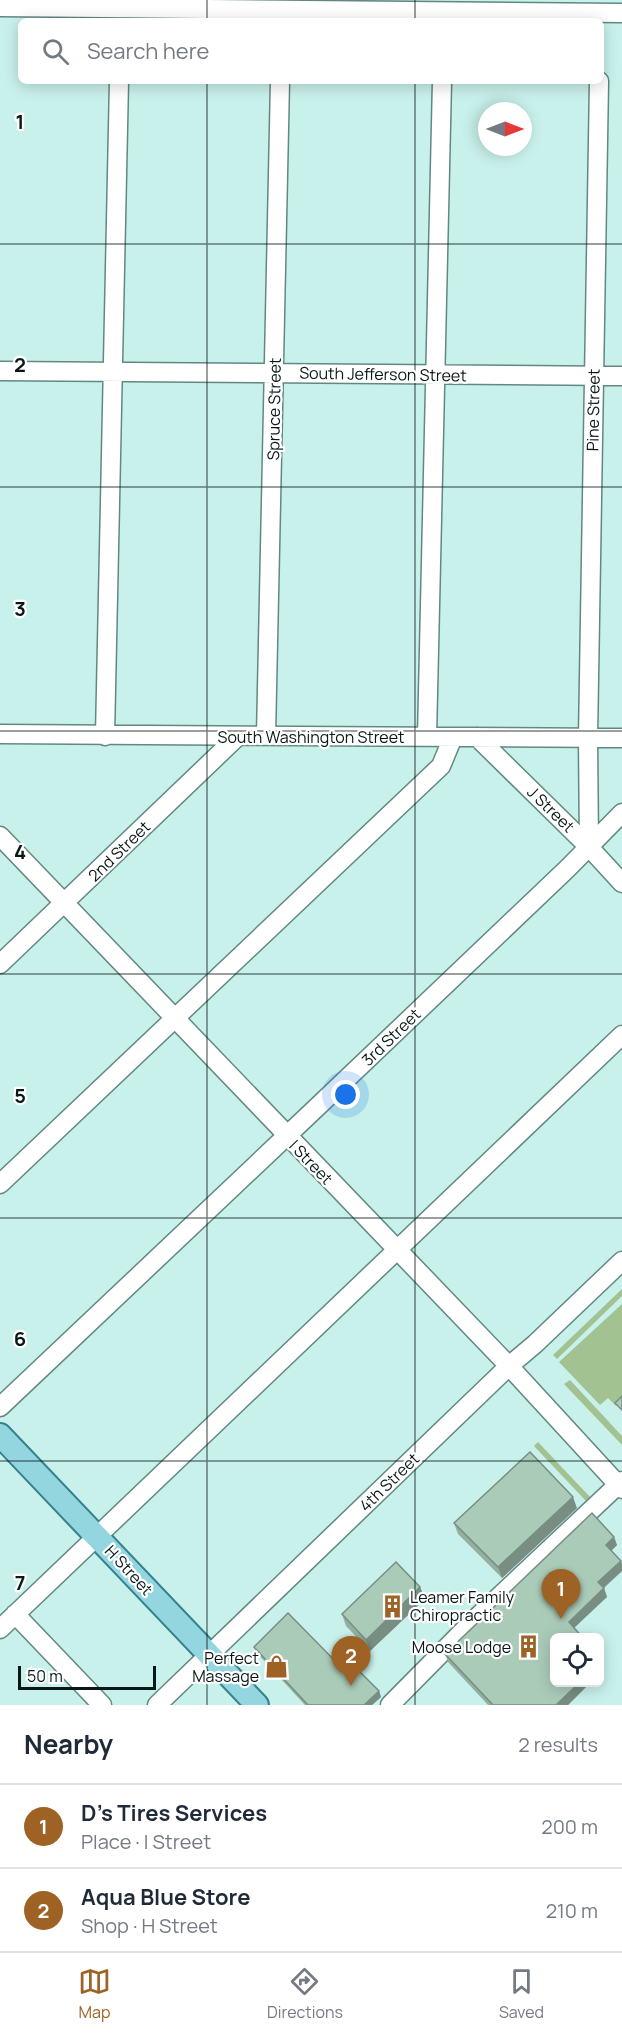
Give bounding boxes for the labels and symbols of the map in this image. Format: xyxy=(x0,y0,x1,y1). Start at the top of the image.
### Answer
north arrow xyxy=(478,102,532,156)
text: 1 xyxy=(16,108,24,135)
text: 2 xyxy=(14,351,26,378)
street label: Spruce Street xyxy=(262,357,286,461)
street label: South Jefferson Street xyxy=(299,362,467,386)
street label: Pine Street xyxy=(581,369,605,451)
text: 3 xyxy=(14,595,26,622)
street label: South Washington Street xyxy=(218,726,404,748)
street label: J Street xyxy=(523,781,579,837)
street label: 2nd Street xyxy=(83,816,155,886)
text: 4 xyxy=(14,838,26,865)
street label: 3rd Street xyxy=(357,1003,425,1071)
your location xyxy=(331,1080,360,1109)
text: 5 xyxy=(14,1082,26,1109)
street label: I Street xyxy=(284,1135,338,1189)
text: 6 xyxy=(14,1325,26,1352)
street label: 4th Street xyxy=(354,1448,424,1516)
street label: H Street xyxy=(100,1540,158,1600)
text: 7 xyxy=(15,1569,25,1596)
pin: 1 xyxy=(542,1570,580,1619)
place label: Leamer Family Chiropractic xyxy=(410,1586,515,1626)
building icon: Leamer Family Chiropractic xyxy=(379,1593,405,1619)
building icon: Moose Lodge xyxy=(516,1634,542,1660)
pin: 2 xyxy=(332,1636,370,1686)
place label: Moose Lodge xyxy=(412,1636,511,1658)
place label: Perfect Massage xyxy=(192,1647,259,1687)
shop icon: Perfect Massage xyxy=(264,1654,290,1680)
scale bar xyxy=(18,1663,156,1690)

